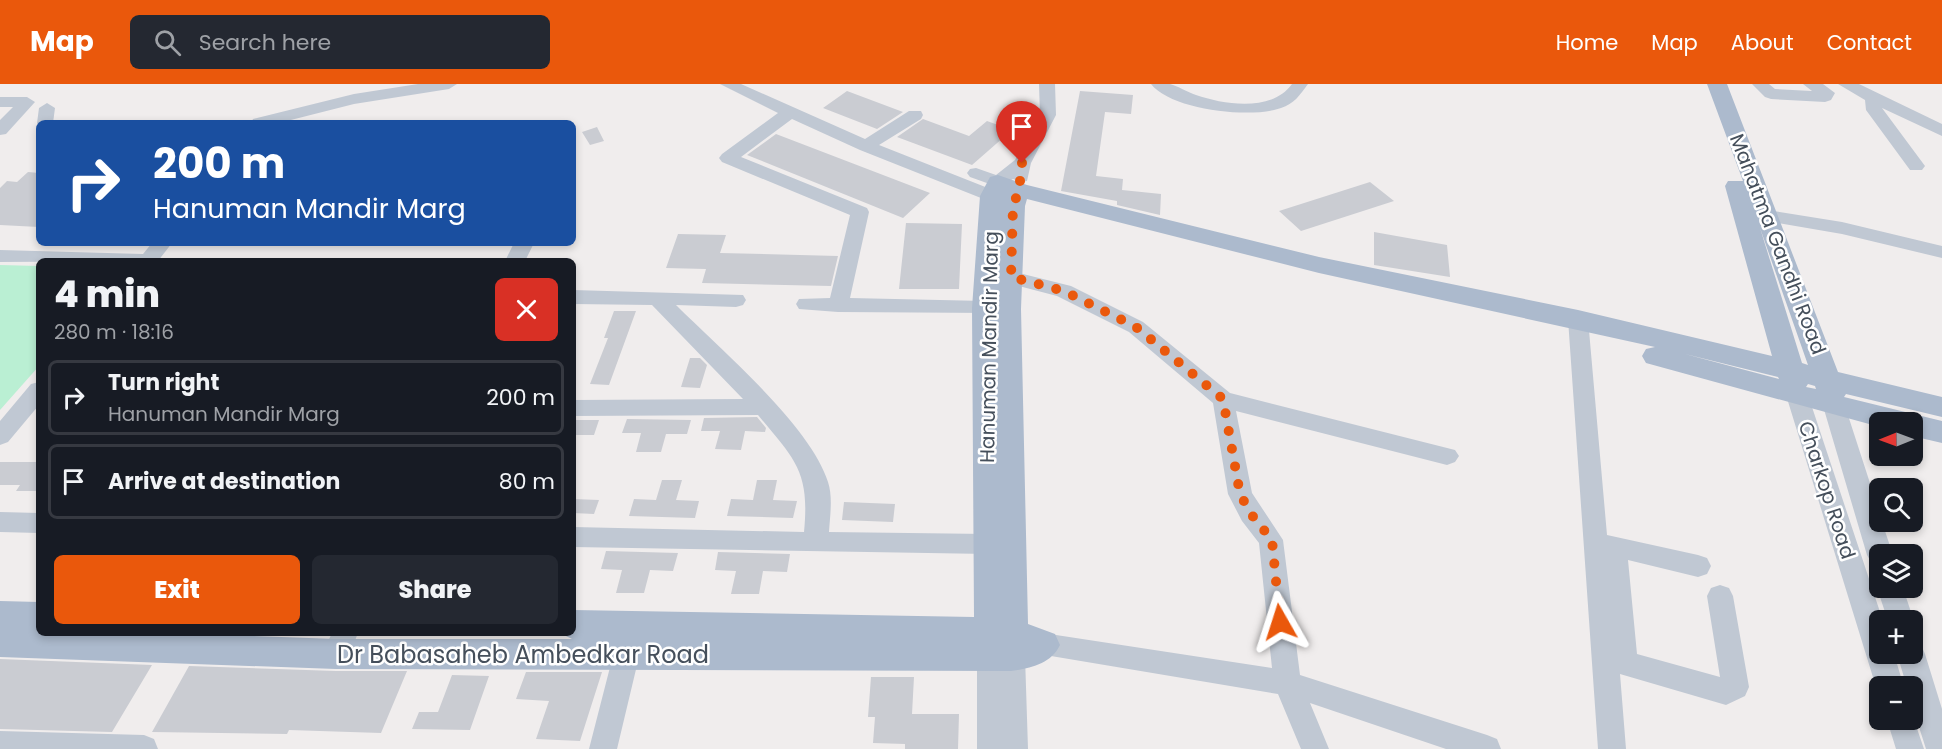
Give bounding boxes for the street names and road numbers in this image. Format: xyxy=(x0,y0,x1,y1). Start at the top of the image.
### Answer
street label: Mahatma Gandhi Road xyxy=(1723,130,1833,358)
street label: Hanuman Mandir Marg xyxy=(973,231,1005,463)
street label: Charkop Road xyxy=(1792,418,1862,562)
street label: Dr Babasaheb Ambedkar Road xyxy=(337,638,709,671)

